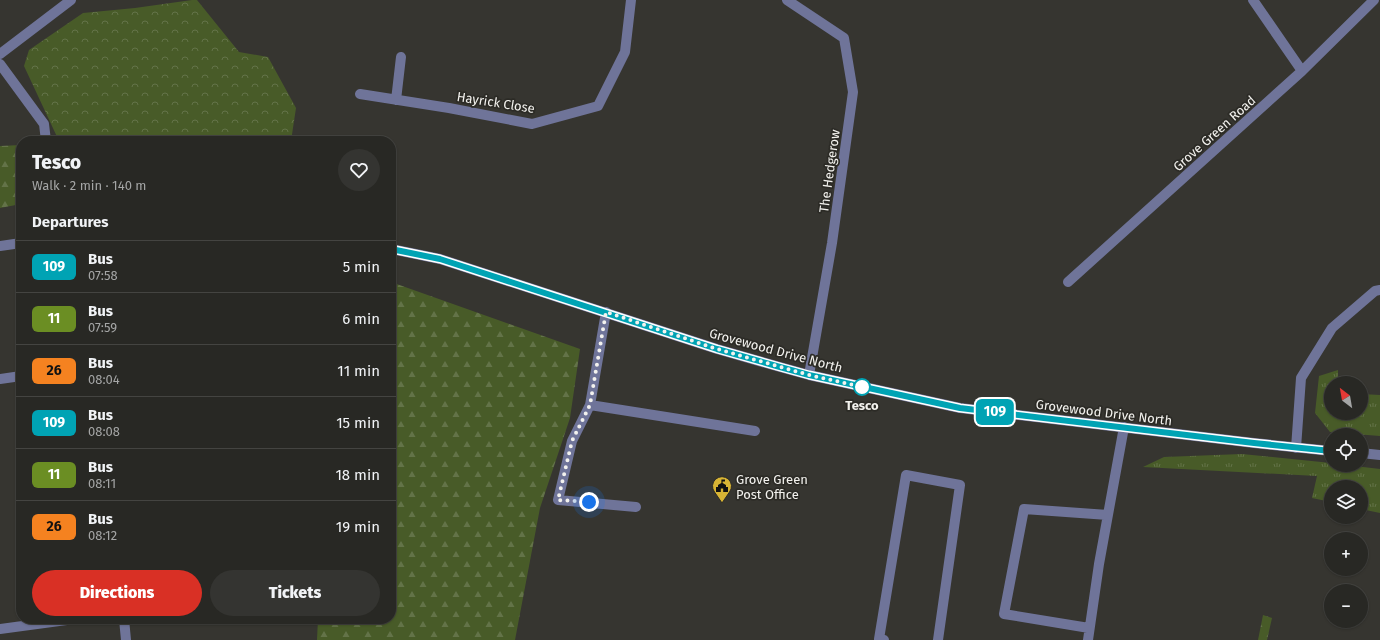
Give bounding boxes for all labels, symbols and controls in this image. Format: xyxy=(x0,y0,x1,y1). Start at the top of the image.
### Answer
street label: Hayrick Close xyxy=(456,89,536,116)
street label: Grove Green Road xyxy=(1170,93,1258,174)
street label: The Hedgerow xyxy=(816,128,843,214)
button: heart xyxy=(338,149,380,191)
text: Tesco xyxy=(32,151,81,174)
text: Walk · 2 min · 140 m xyxy=(32,178,146,193)
text: Departures xyxy=(32,213,109,231)
text: Bus xyxy=(88,250,113,268)
text: 109 xyxy=(43,258,65,275)
text: 5 min xyxy=(343,258,380,276)
text: 07:58 xyxy=(88,268,118,283)
text: Bus xyxy=(88,302,113,320)
text: 11 xyxy=(48,310,60,327)
text: 6 min xyxy=(342,310,380,328)
text: 07:59 xyxy=(88,320,117,335)
street label: Grovewood Drive North xyxy=(708,325,844,375)
text: Bus xyxy=(88,354,113,372)
text: 26 xyxy=(46,362,62,379)
text: 11 min xyxy=(337,362,380,380)
text: 08:04 xyxy=(88,372,120,387)
north arrow xyxy=(1324,376,1368,420)
map controls xyxy=(1324,376,1368,628)
marker: Tesco xyxy=(853,378,871,396)
street label: Grovewood Drive North xyxy=(1035,397,1173,428)
place label: Tesco xyxy=(845,398,879,413)
line badge: 109 xyxy=(972,399,1018,425)
text: 109 xyxy=(984,403,1006,420)
text: Bus xyxy=(88,406,113,424)
text: 109 xyxy=(43,414,65,431)
text: 15 min xyxy=(336,414,380,432)
text: 08:08 xyxy=(88,424,120,439)
button: locate xyxy=(1324,428,1368,472)
text: Bus xyxy=(88,458,113,476)
text: 11 xyxy=(48,466,60,483)
text: 18 min xyxy=(335,466,380,484)
place label: Grove Green Post Office xyxy=(736,472,808,502)
public building icon: Grove Green Post Office xyxy=(711,475,733,503)
text: 08:11 xyxy=(88,476,116,491)
button: layers xyxy=(1324,480,1368,524)
your location xyxy=(579,492,599,512)
text: Bus xyxy=(88,510,113,528)
text: 26 xyxy=(46,518,62,535)
text: 19 min xyxy=(336,518,380,536)
text: 08:12 xyxy=(88,528,117,543)
button: + xyxy=(1324,532,1368,576)
button: Directions xyxy=(32,570,202,616)
button: Tickets xyxy=(210,570,380,616)
button: − xyxy=(1324,584,1368,628)

